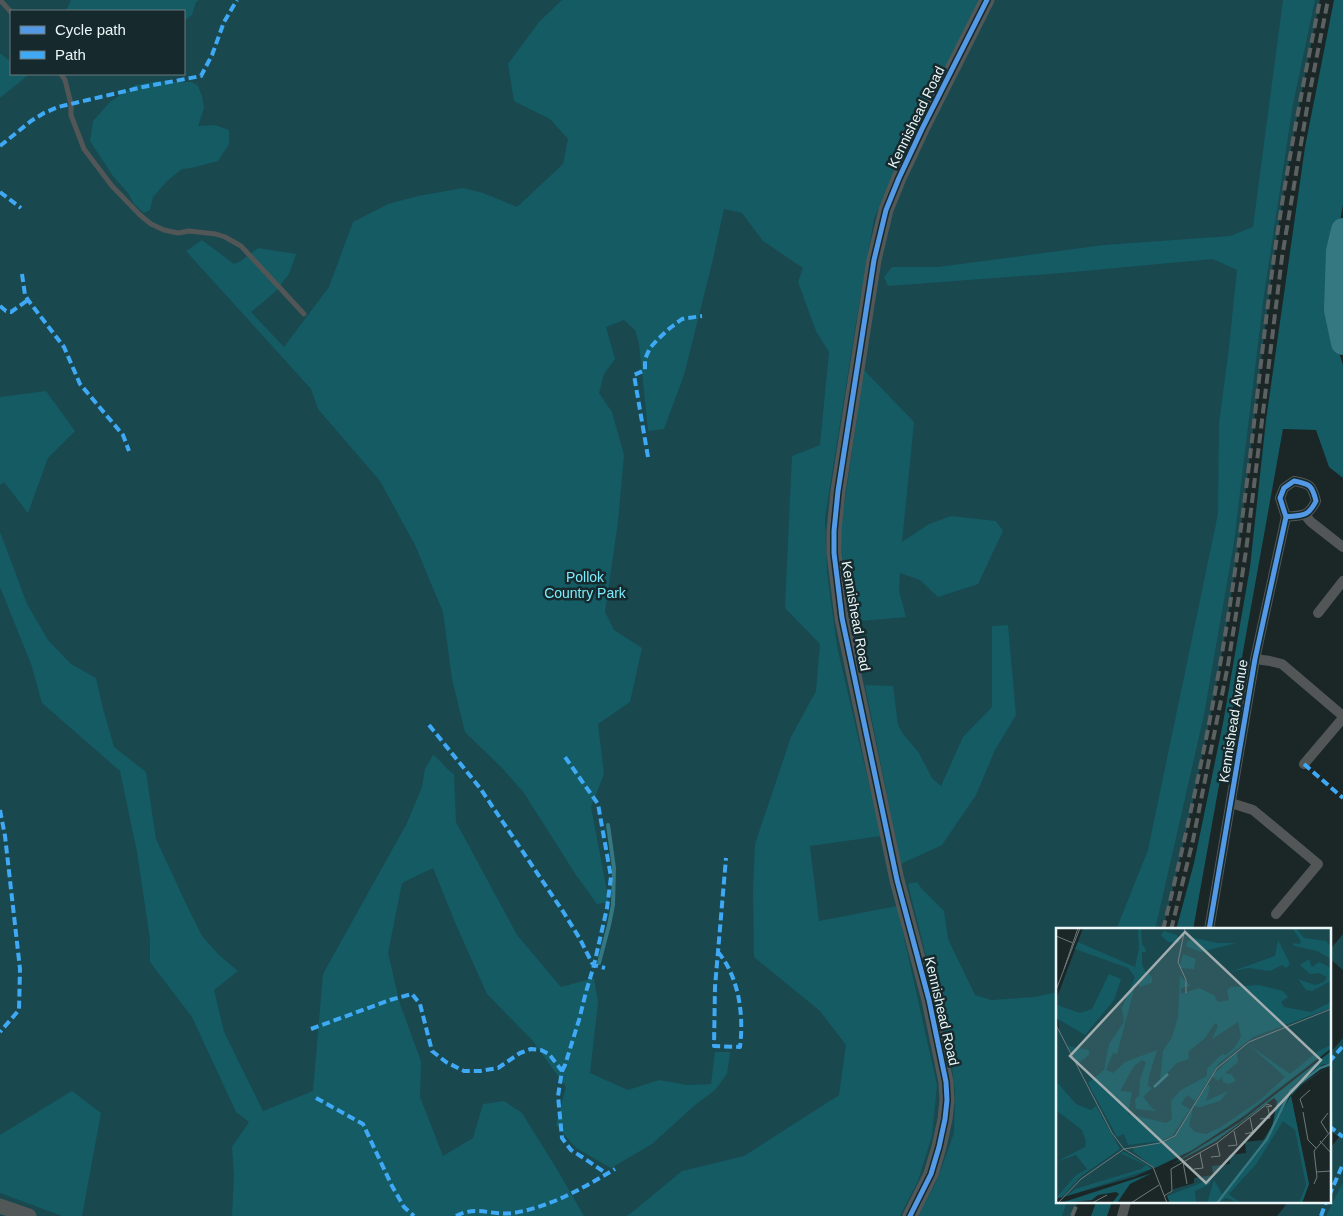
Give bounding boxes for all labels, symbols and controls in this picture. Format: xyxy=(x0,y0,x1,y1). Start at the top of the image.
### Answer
legend xyxy=(10,10,185,75)
text: Cycle path xyxy=(55,21,126,38)
text: Path xyxy=(55,46,86,63)
street label: Kennishead Road xyxy=(884,63,948,171)
street label: Kennishead Road xyxy=(838,560,874,672)
park label: Pollok Country Park xyxy=(544,569,627,601)
street label: Kennishead Avenue xyxy=(1215,658,1251,784)
inset map xyxy=(1056,928,1330,1204)
street label: Kennishead Road xyxy=(922,955,962,1067)

